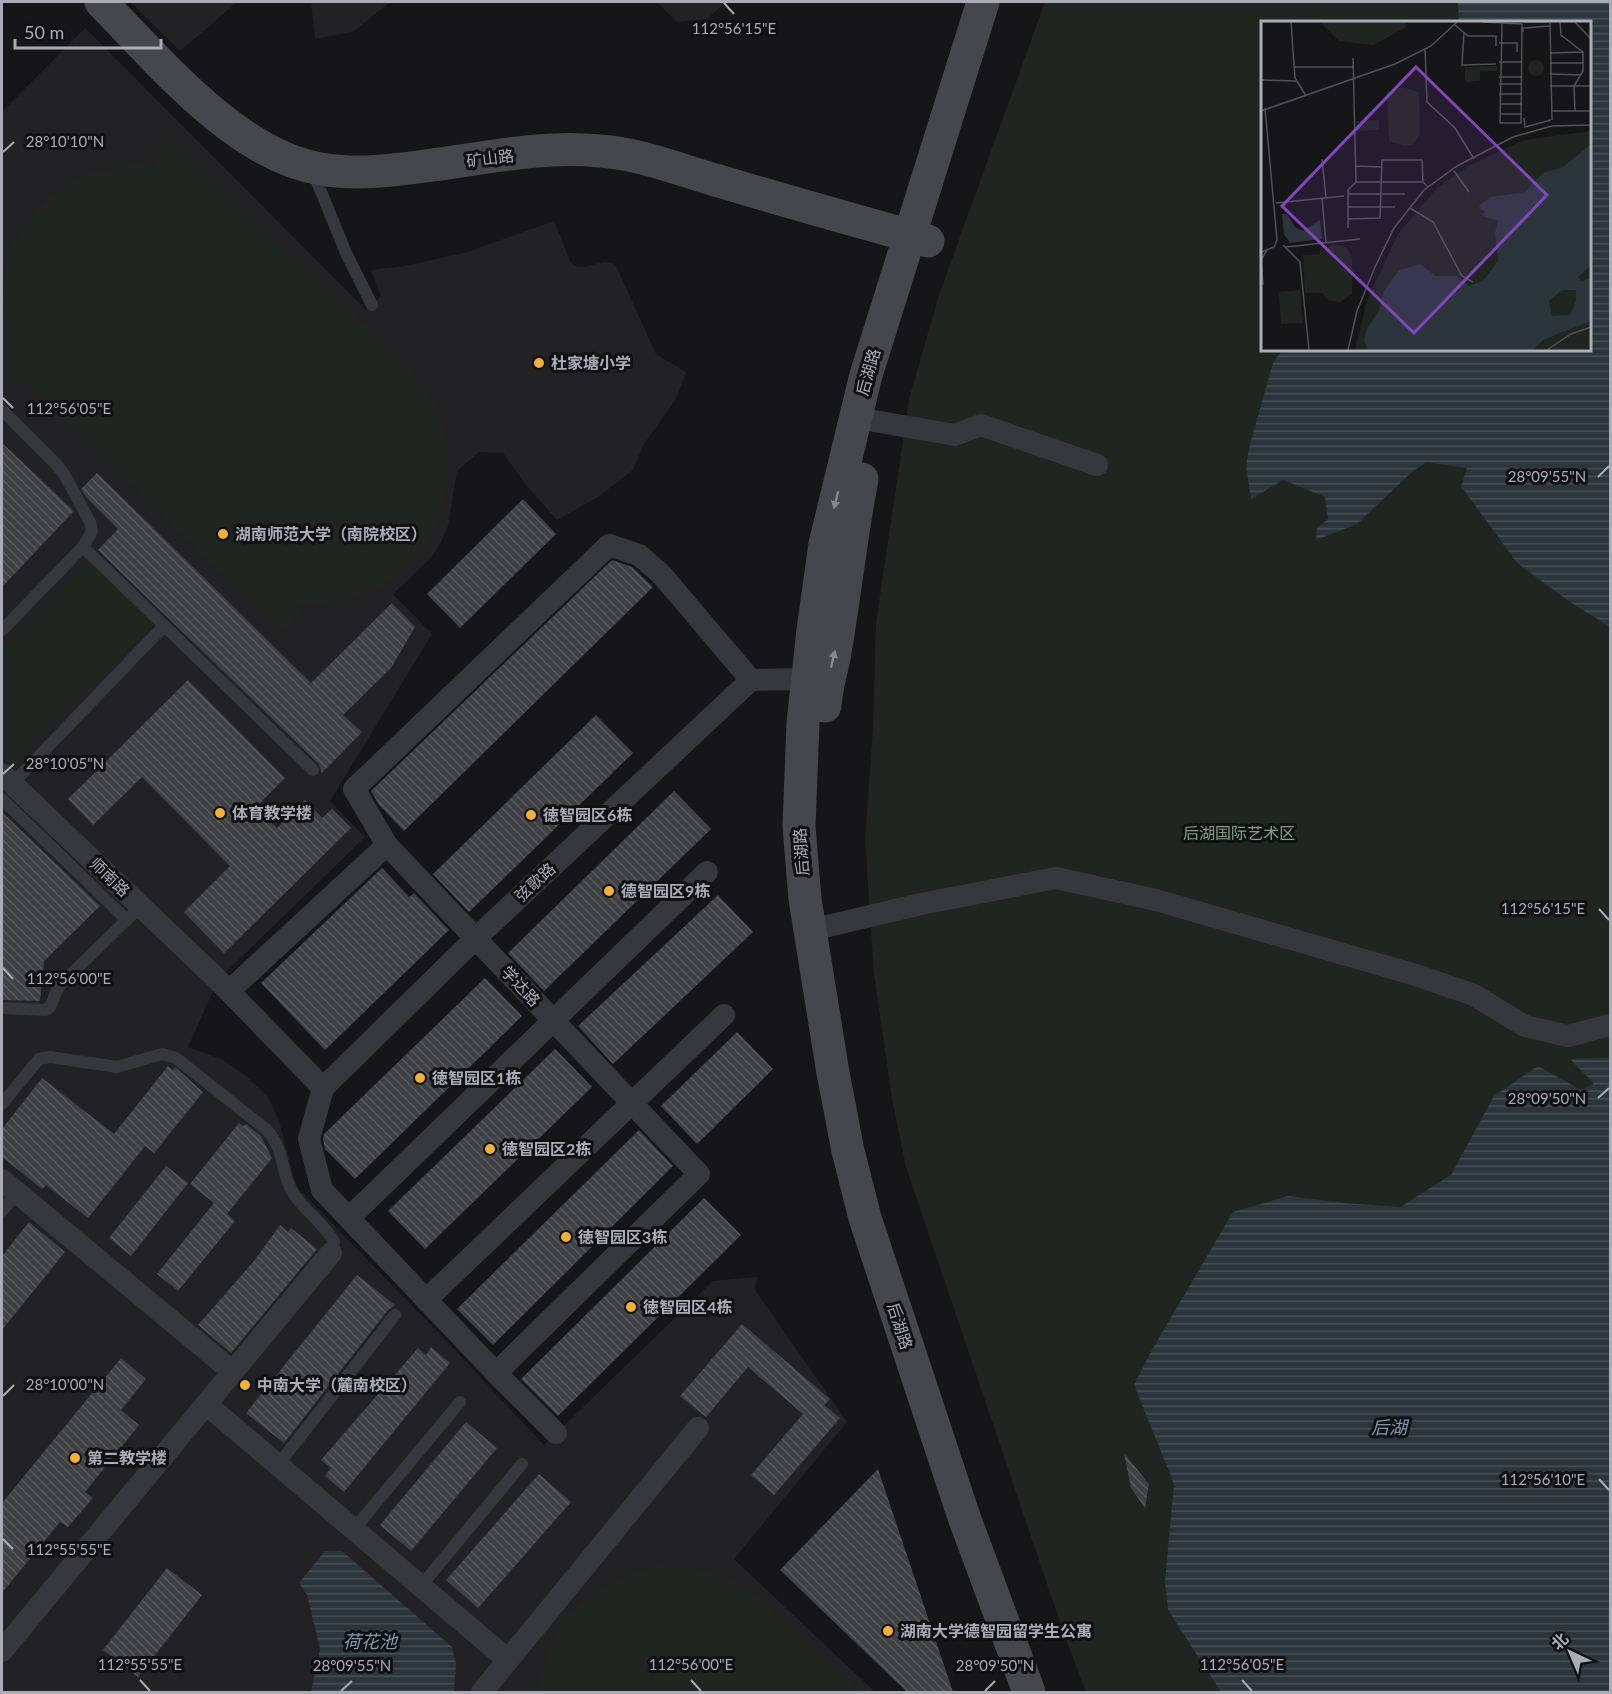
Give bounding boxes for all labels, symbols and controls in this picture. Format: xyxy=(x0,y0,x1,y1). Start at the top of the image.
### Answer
scale bar xyxy=(15,12,160,50)
text: 112°56'15"E xyxy=(692,19,776,37)
text: 50 m xyxy=(24,21,64,43)
inset map xyxy=(1261,21,1591,351)
text: 28°10'10"N xyxy=(26,132,104,150)
street label: 矿山路 xyxy=(465,145,515,170)
street label: 后湖路 xyxy=(852,346,883,398)
place label: 杜家塘小学 xyxy=(551,353,631,372)
marker: 杜家塘小学 xyxy=(532,356,546,370)
text: 112°56'05"E xyxy=(27,399,111,417)
text: 28°09'55"N xyxy=(1508,467,1586,485)
one-way arrow xyxy=(830,491,840,510)
place label: 湖南师范大学（南院校区） xyxy=(235,524,427,543)
marker: 湖南师范大学（南院校区） xyxy=(216,527,230,541)
one-way arrow xyxy=(829,649,838,668)
text: 28°10'05"N xyxy=(26,754,104,772)
place label: 体育教学楼 xyxy=(232,803,312,822)
place label: 徳智园区6栋 xyxy=(543,805,632,824)
marker: 体育教学楼 xyxy=(213,806,227,820)
marker: 徳智园区6栋 xyxy=(524,808,538,822)
park label: 后湖国际艺术区 xyxy=(1183,823,1295,842)
street label: 后湖路 xyxy=(789,827,812,877)
street label: 师南路 xyxy=(86,853,134,900)
street label: 弦歌路 xyxy=(511,858,559,905)
place label: 德智园区9栋 xyxy=(621,881,710,900)
marker: 德智园区9栋 xyxy=(602,884,616,898)
text: 112°56'15"E xyxy=(1501,899,1585,917)
street label: 学达路 xyxy=(498,962,545,1010)
text: 112°56'00"E xyxy=(27,969,111,987)
place label: 徳智园区1栋 xyxy=(432,1068,521,1087)
marker: 徳智园区1栋 xyxy=(413,1071,427,1085)
text: 28°09'50"N xyxy=(1508,1089,1586,1107)
place label: 徳智园区2栋 xyxy=(502,1139,591,1158)
marker: 徳智园区2栋 xyxy=(483,1142,497,1156)
place label: 徳智园区3栋 xyxy=(578,1227,667,1246)
marker: 徳智园区3栋 xyxy=(559,1230,573,1244)
place label: 徳智园区4栋 xyxy=(643,1297,732,1316)
marker: 徳智园区4栋 xyxy=(624,1300,638,1314)
street label: 后湖路 xyxy=(884,1300,917,1352)
text: 28°10'00"N xyxy=(26,1375,104,1393)
place label: 中南大学（麓南校区） xyxy=(257,1375,417,1394)
marker: 中南大学（麓南校区） xyxy=(238,1378,252,1392)
water label: 后湖 xyxy=(1371,1416,1410,1438)
place label: 第二教学楼 xyxy=(87,1448,167,1467)
marker: 第二教学楼 xyxy=(68,1451,82,1465)
text: 112°56'10"E xyxy=(1501,1470,1585,1488)
text: 112°55'55"E xyxy=(27,1540,111,1558)
place label: 湖南大学德智园留学生公寓 xyxy=(900,1621,1092,1640)
north arrow xyxy=(1540,1622,1600,1682)
marker: 湖南大学德智园留学生公寓 xyxy=(881,1624,895,1638)
text: 北 xyxy=(1547,1628,1572,1653)
water label: 荷花池 xyxy=(343,1630,399,1652)
text: 112°55'55"E xyxy=(98,1655,182,1673)
text: 112°56'00"E xyxy=(649,1655,733,1673)
text: 112°56'05"E xyxy=(1200,1655,1284,1673)
text: 28°09'55"N xyxy=(313,1656,391,1674)
text: 28°09'50"N xyxy=(956,1656,1034,1674)

